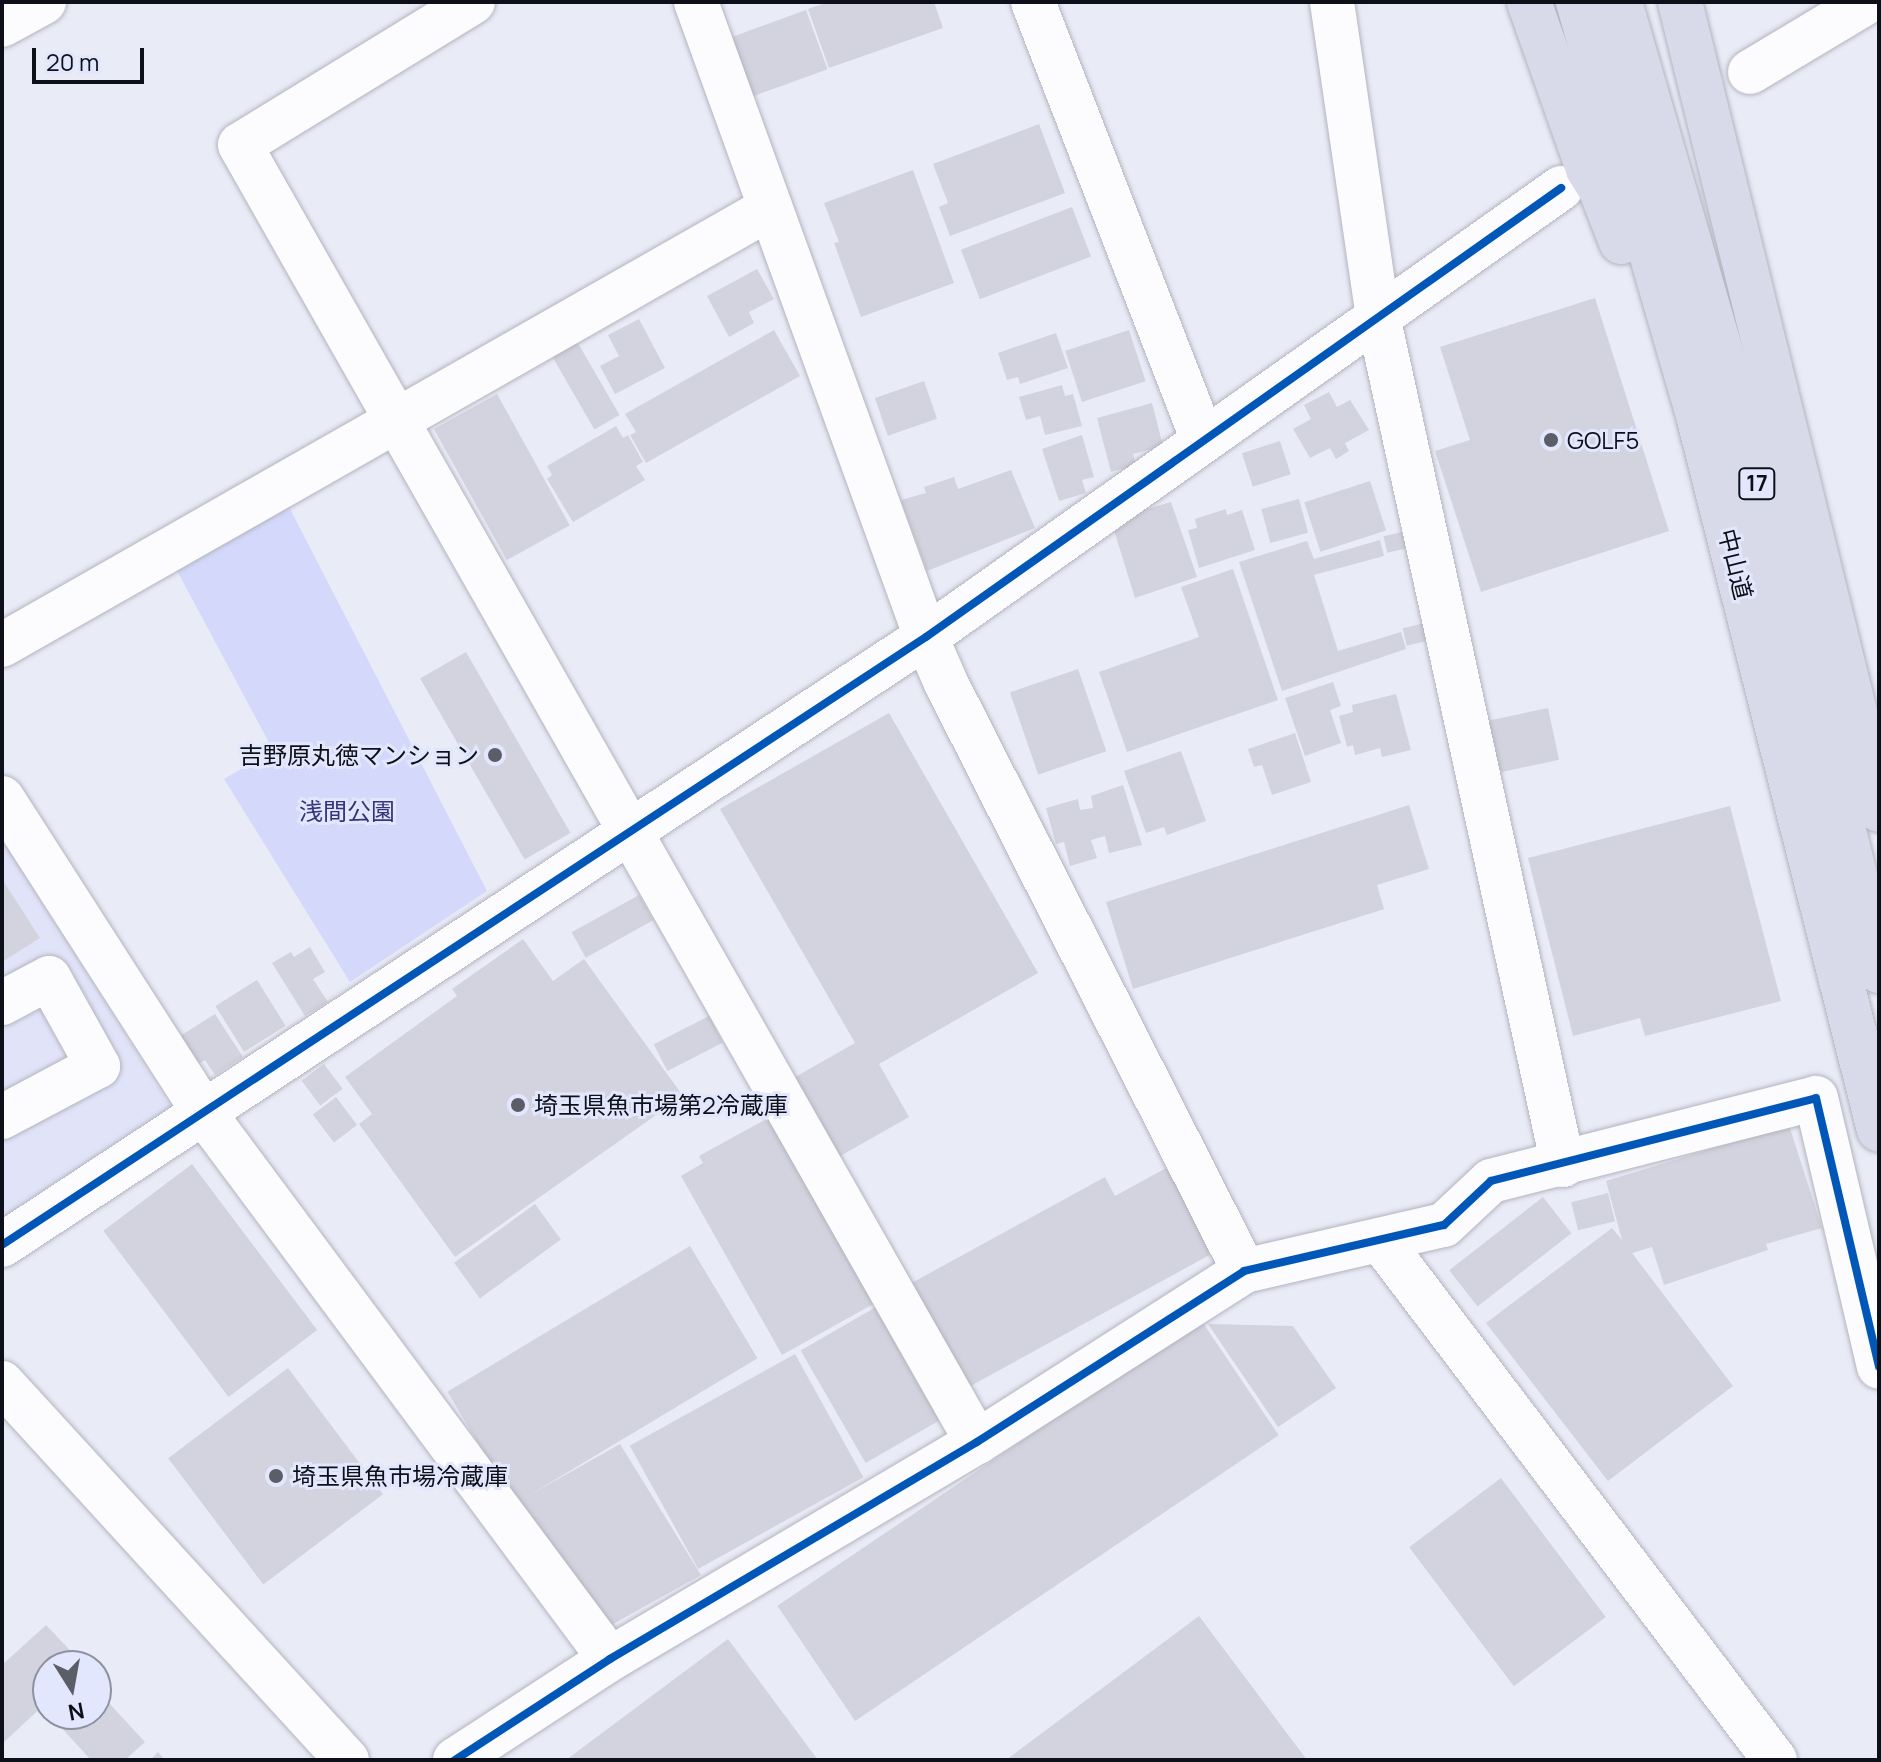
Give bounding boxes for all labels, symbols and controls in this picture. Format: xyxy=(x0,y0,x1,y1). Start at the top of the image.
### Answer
scale bar xyxy=(36,32,148,82)
text: 20 m xyxy=(46,45,99,78)
place label: GOLF5 xyxy=(1567,426,1639,454)
marker: GOLF5 xyxy=(1542,431,1560,449)
road number: 17 xyxy=(1737,466,1777,502)
street label: 中山道 xyxy=(1713,526,1759,602)
place label: 吉野原丸徳マンション xyxy=(239,741,479,769)
marker: 吉野原丸徳マンション xyxy=(486,746,504,764)
park label: 浅間公園 xyxy=(299,797,395,825)
place label: 埼玉県魚市場第2冷蔵庫 xyxy=(534,1091,788,1119)
marker: 埼玉県魚市場第2冷蔵庫 xyxy=(509,1096,527,1114)
place label: 埼玉県魚市場冷蔵庫 xyxy=(292,1462,508,1490)
marker: 埼玉県魚市場冷蔵庫 xyxy=(267,1467,285,1485)
north arrow xyxy=(32,1650,112,1730)
text: N xyxy=(66,1695,87,1728)

